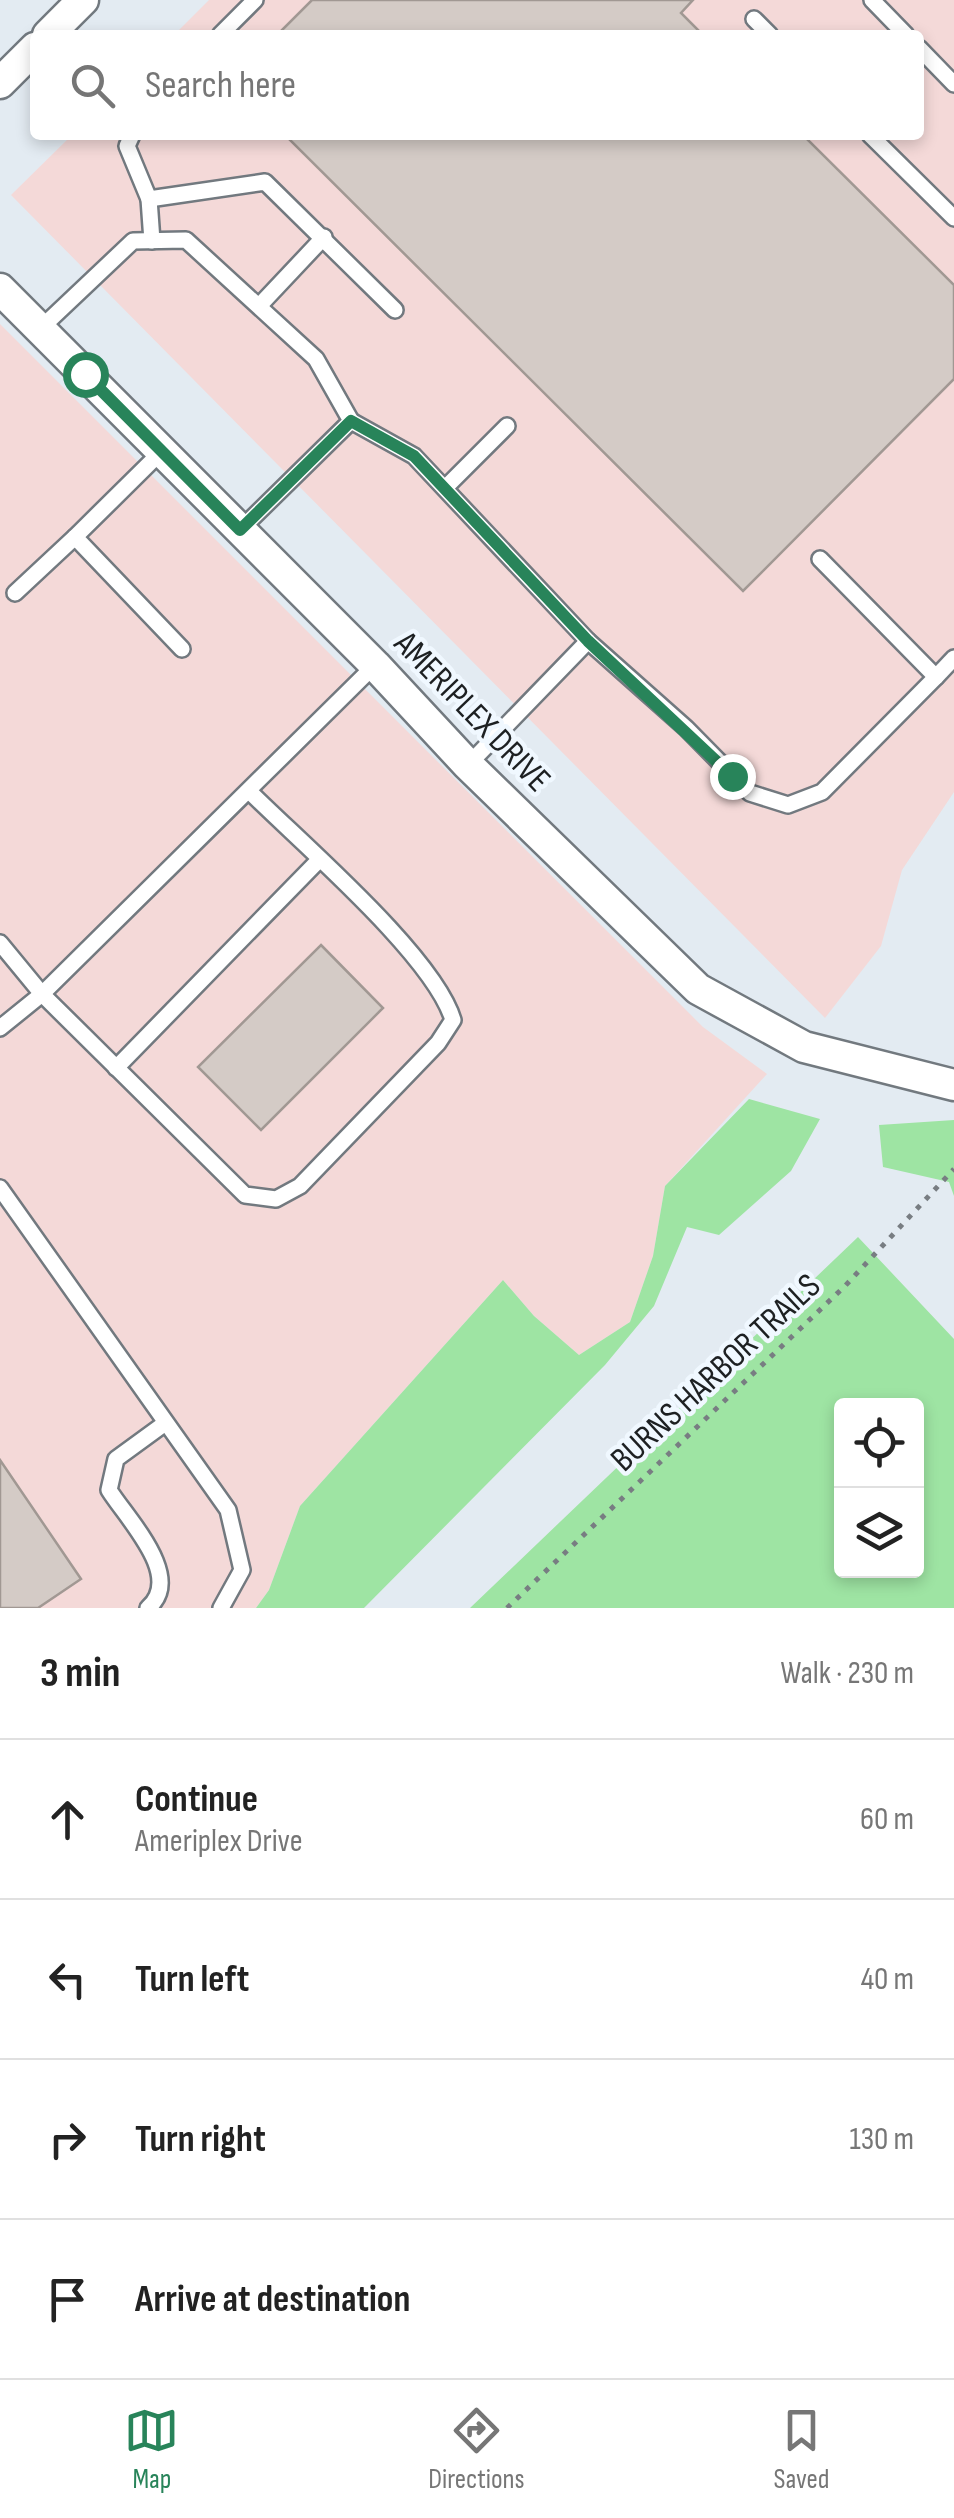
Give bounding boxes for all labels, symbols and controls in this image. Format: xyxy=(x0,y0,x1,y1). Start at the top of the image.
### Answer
search box xyxy=(30,30,924,140)
icon: search xyxy=(65,58,120,113)
text: Search here xyxy=(145,63,296,108)
route start xyxy=(63,352,109,398)
street label: AMERIPLEX DRIVE xyxy=(384,622,559,801)
route end xyxy=(710,754,756,800)
street label: BURNS HARBOR TRAILS xyxy=(602,1265,830,1481)
map controls xyxy=(834,1398,924,1578)
button: locate xyxy=(834,1398,924,1488)
button: layers xyxy=(834,1488,924,1578)
text: 3 min xyxy=(40,1648,120,1699)
text: Walk · 230 m xyxy=(780,1654,914,1693)
text: Continue xyxy=(135,1777,258,1822)
icon: ahead xyxy=(40,1792,95,1847)
text: 60 m xyxy=(860,1800,914,1839)
text: Ameriplex Drive xyxy=(135,1822,303,1861)
icon: left xyxy=(40,1952,95,2007)
text: Turn left xyxy=(135,1957,249,2002)
text: 40 m xyxy=(861,1960,914,1999)
icon: right xyxy=(40,2112,95,2167)
text: Turn right xyxy=(135,2117,266,2162)
text: 130 m xyxy=(849,2120,914,2159)
icon: arrive xyxy=(40,2272,95,2327)
text: Arrive at destination xyxy=(135,2277,410,2322)
tab: Map xyxy=(124,2403,179,2496)
tab: Directions xyxy=(428,2403,525,2496)
tab: Saved xyxy=(773,2403,830,2496)

